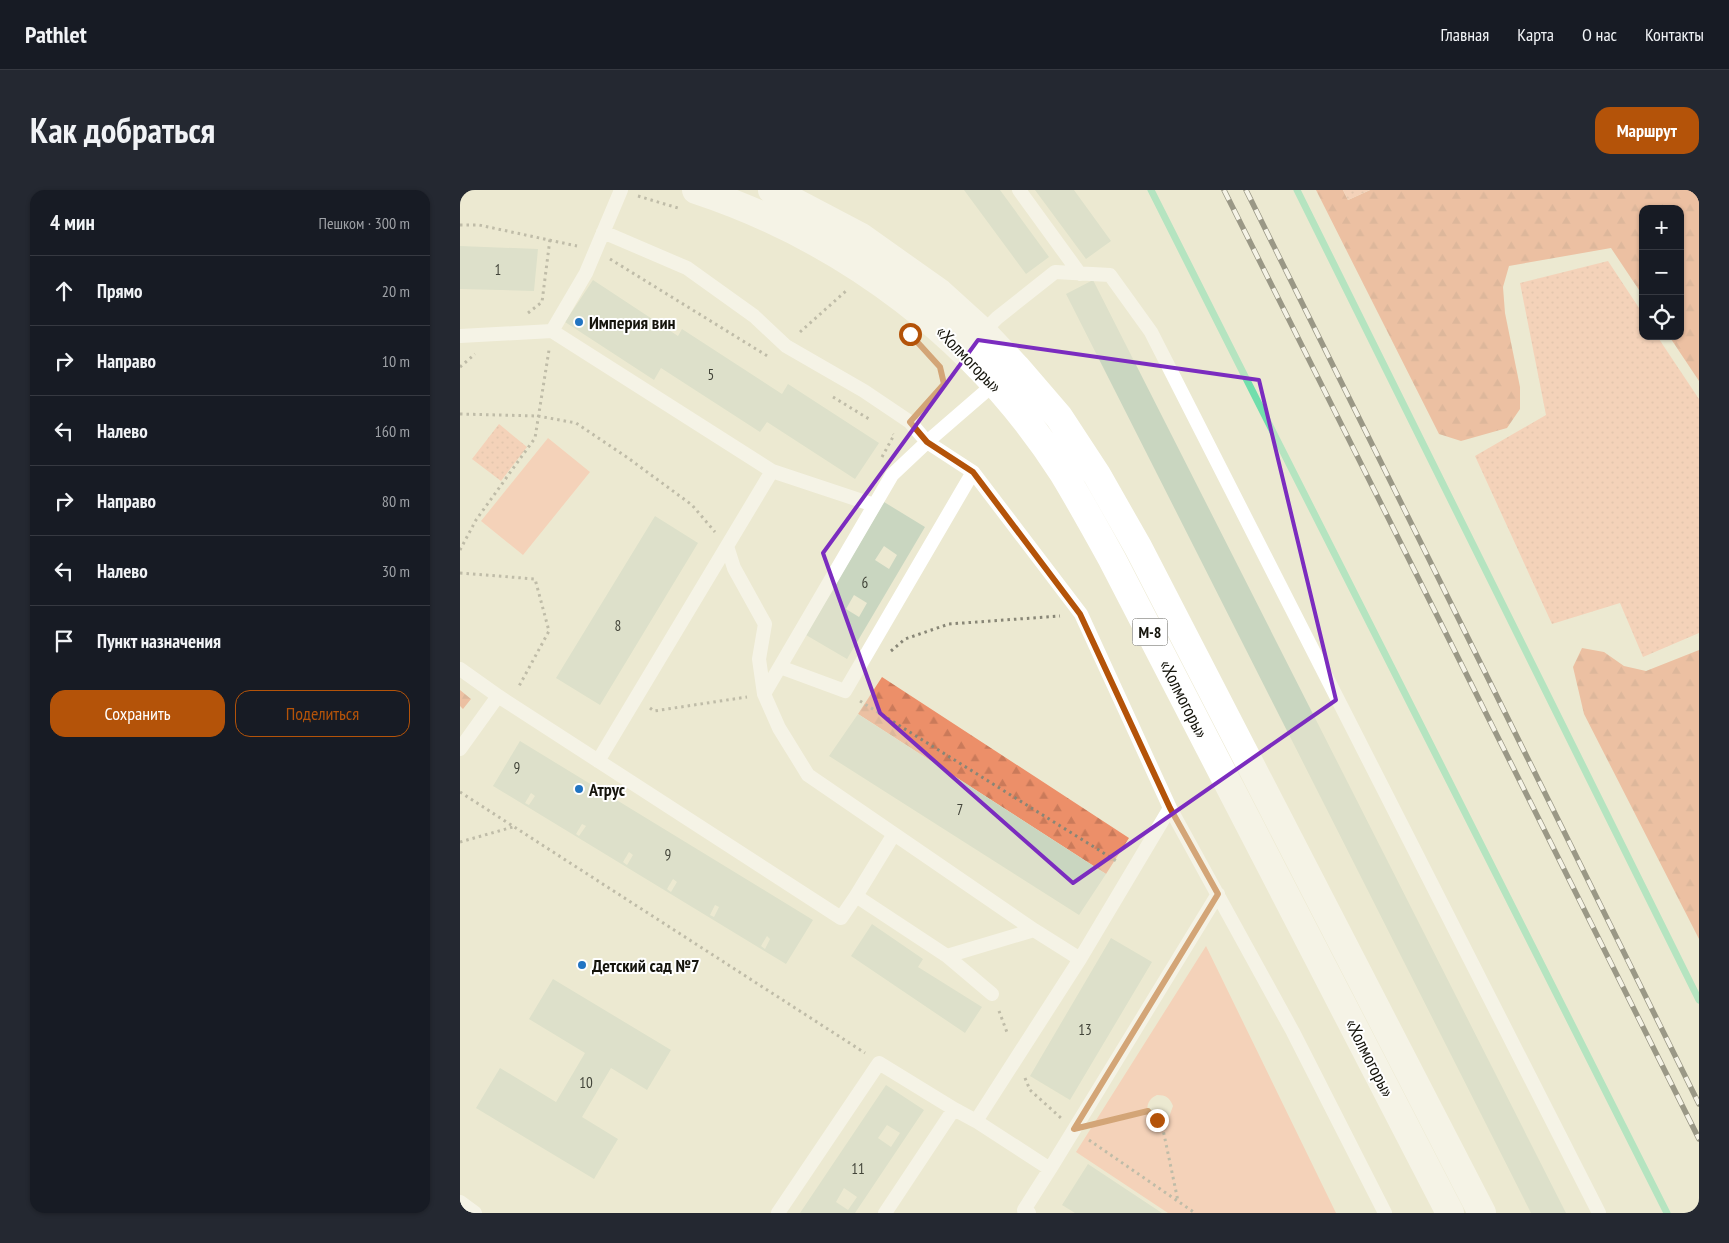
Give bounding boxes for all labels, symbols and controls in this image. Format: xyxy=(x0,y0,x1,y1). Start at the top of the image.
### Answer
text: Pathlet xyxy=(25,19,87,50)
text: Главная xyxy=(1441,23,1489,46)
text: Карта xyxy=(1517,23,1554,46)
text: О нас xyxy=(1582,23,1617,46)
text: Контакты xyxy=(1645,23,1704,46)
text: Как добраться xyxy=(30,107,215,153)
button: Маршрут xyxy=(1595,107,1699,154)
map controls xyxy=(1639,205,1684,340)
button: + xyxy=(1639,205,1684,250)
text: 4 мин xyxy=(50,209,95,236)
text: Пешком · 300 m xyxy=(319,213,410,233)
button: − xyxy=(1639,250,1684,295)
house number: 1 xyxy=(495,260,501,279)
icon: ahead xyxy=(50,277,78,305)
text: Прямо xyxy=(97,279,142,303)
text: 20 m xyxy=(382,281,410,301)
button: locate xyxy=(1639,295,1684,340)
place label: Империя вин xyxy=(589,311,676,334)
marker: Империя вин xyxy=(573,316,585,328)
street label: «Холмогоры» xyxy=(931,320,1007,398)
route start xyxy=(899,323,922,346)
icon: right xyxy=(50,347,78,375)
text: Направо xyxy=(97,349,156,373)
text: 10 m xyxy=(382,351,410,371)
house number: 5 xyxy=(708,365,714,384)
icon: left xyxy=(50,417,78,445)
text: Налево xyxy=(97,419,148,443)
text: 160 m xyxy=(375,421,410,441)
icon: right xyxy=(50,487,78,515)
text: Направо xyxy=(97,489,156,513)
text: 80 m xyxy=(382,491,410,511)
icon: left xyxy=(50,557,78,585)
text: Налево xyxy=(97,559,148,583)
text: 30 m xyxy=(382,561,410,581)
house number: 6 xyxy=(862,573,869,592)
house number: 8 xyxy=(615,616,621,635)
road number: М-8 xyxy=(1132,618,1168,646)
icon: arrive xyxy=(50,627,78,655)
text: Пункт назначения xyxy=(97,629,221,653)
street label: «Холмогоры» xyxy=(1154,656,1214,742)
button: Сохранить xyxy=(50,690,225,737)
button: Поделиться xyxy=(235,690,410,737)
house number: 9 xyxy=(514,758,520,777)
place label: Атрус xyxy=(588,778,626,801)
marker: Атрус xyxy=(573,783,585,795)
house number: 7 xyxy=(957,800,963,819)
house number: 9 xyxy=(665,845,671,864)
place label: Детский сад №7 xyxy=(592,954,700,977)
marker: Детский сад №7 xyxy=(576,959,588,971)
street label: «Холмогоры» xyxy=(1340,1015,1400,1101)
house number: 13 xyxy=(1078,1020,1092,1039)
house number: 10 xyxy=(579,1073,593,1092)
route end xyxy=(1146,1109,1169,1132)
house number: 11 xyxy=(851,1159,865,1178)

